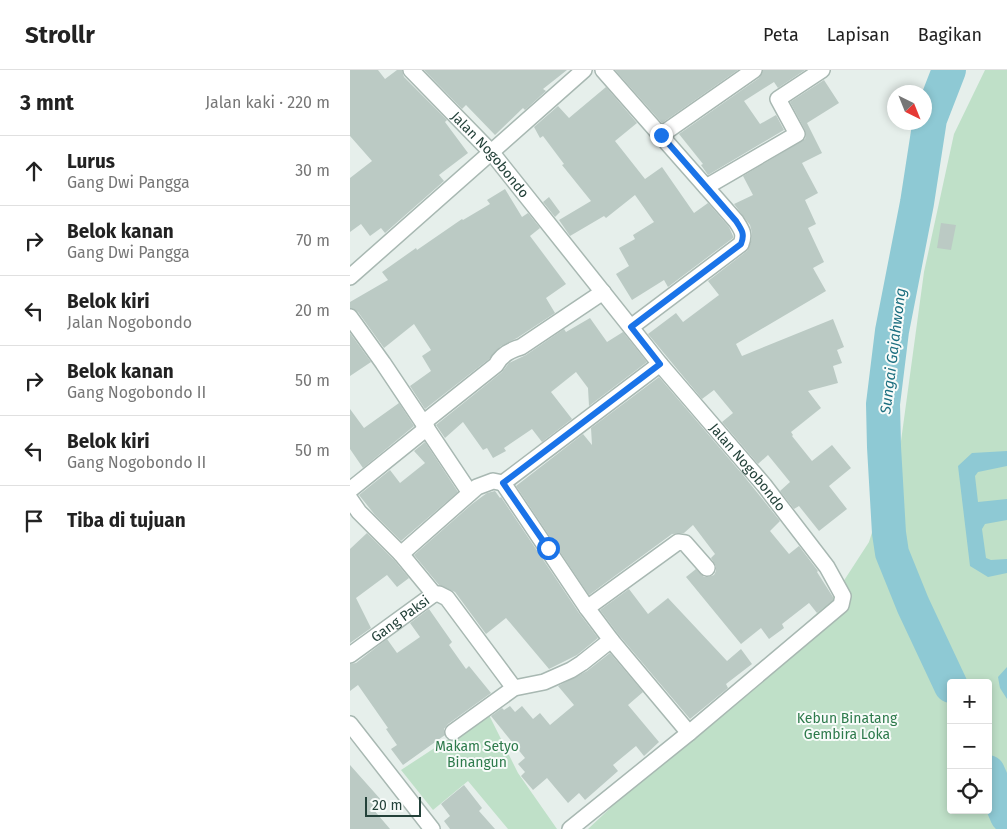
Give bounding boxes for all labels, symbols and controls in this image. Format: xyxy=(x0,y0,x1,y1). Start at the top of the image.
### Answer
text: Strollr xyxy=(25,21,95,49)
text: Peta xyxy=(763,24,799,46)
text: Lapisan xyxy=(827,24,890,46)
text: Bagikan xyxy=(918,24,982,46)
north arrow xyxy=(887,85,932,130)
text: 3 mnt xyxy=(20,90,74,116)
text: Jalan kaki · 220 m xyxy=(205,93,330,112)
street label: Jalan Nogobondo xyxy=(448,108,533,201)
route end xyxy=(650,124,673,147)
text: Lurus xyxy=(67,150,115,173)
icon: ahead xyxy=(20,157,48,185)
text: 30 m xyxy=(295,161,330,180)
text: Gang Dwi Pangga xyxy=(67,173,190,192)
text: Belok kanan xyxy=(67,220,174,243)
icon: right xyxy=(20,227,48,255)
text: 70 m xyxy=(296,231,330,250)
text: Gang Dwi Pangga xyxy=(67,243,190,262)
water label: Sungai Gajahwong xyxy=(876,287,910,416)
text: Belok kiri xyxy=(67,290,150,313)
icon: left xyxy=(20,297,48,325)
text: 20 m xyxy=(295,301,330,320)
text: Jalan Nogobondo xyxy=(67,313,192,332)
text: Belok kanan xyxy=(67,360,174,383)
icon: right xyxy=(20,367,48,395)
text: 50 m xyxy=(295,371,330,390)
text: Gang Nogobondo II xyxy=(67,383,206,402)
street label: Jalan Nogobondo xyxy=(706,419,789,514)
text: Belok kiri xyxy=(67,430,150,453)
icon: left xyxy=(20,437,48,465)
text: 50 m xyxy=(295,441,330,460)
text: Gang Nogobondo II xyxy=(67,453,206,472)
icon: arrive xyxy=(20,507,48,535)
text: Tiba di tujuan xyxy=(67,509,186,532)
route start xyxy=(537,537,560,560)
street label: Gang Paksi xyxy=(368,592,433,646)
map controls xyxy=(947,679,992,814)
button: + xyxy=(947,679,992,724)
park label: Kebun Binatang Gembira Loka xyxy=(797,710,898,743)
button: − xyxy=(947,724,992,769)
park label: Makam Setyo Binangun xyxy=(435,738,519,771)
button: locate xyxy=(947,769,992,814)
scale bar xyxy=(365,794,421,817)
text: 20 m xyxy=(372,797,402,814)

